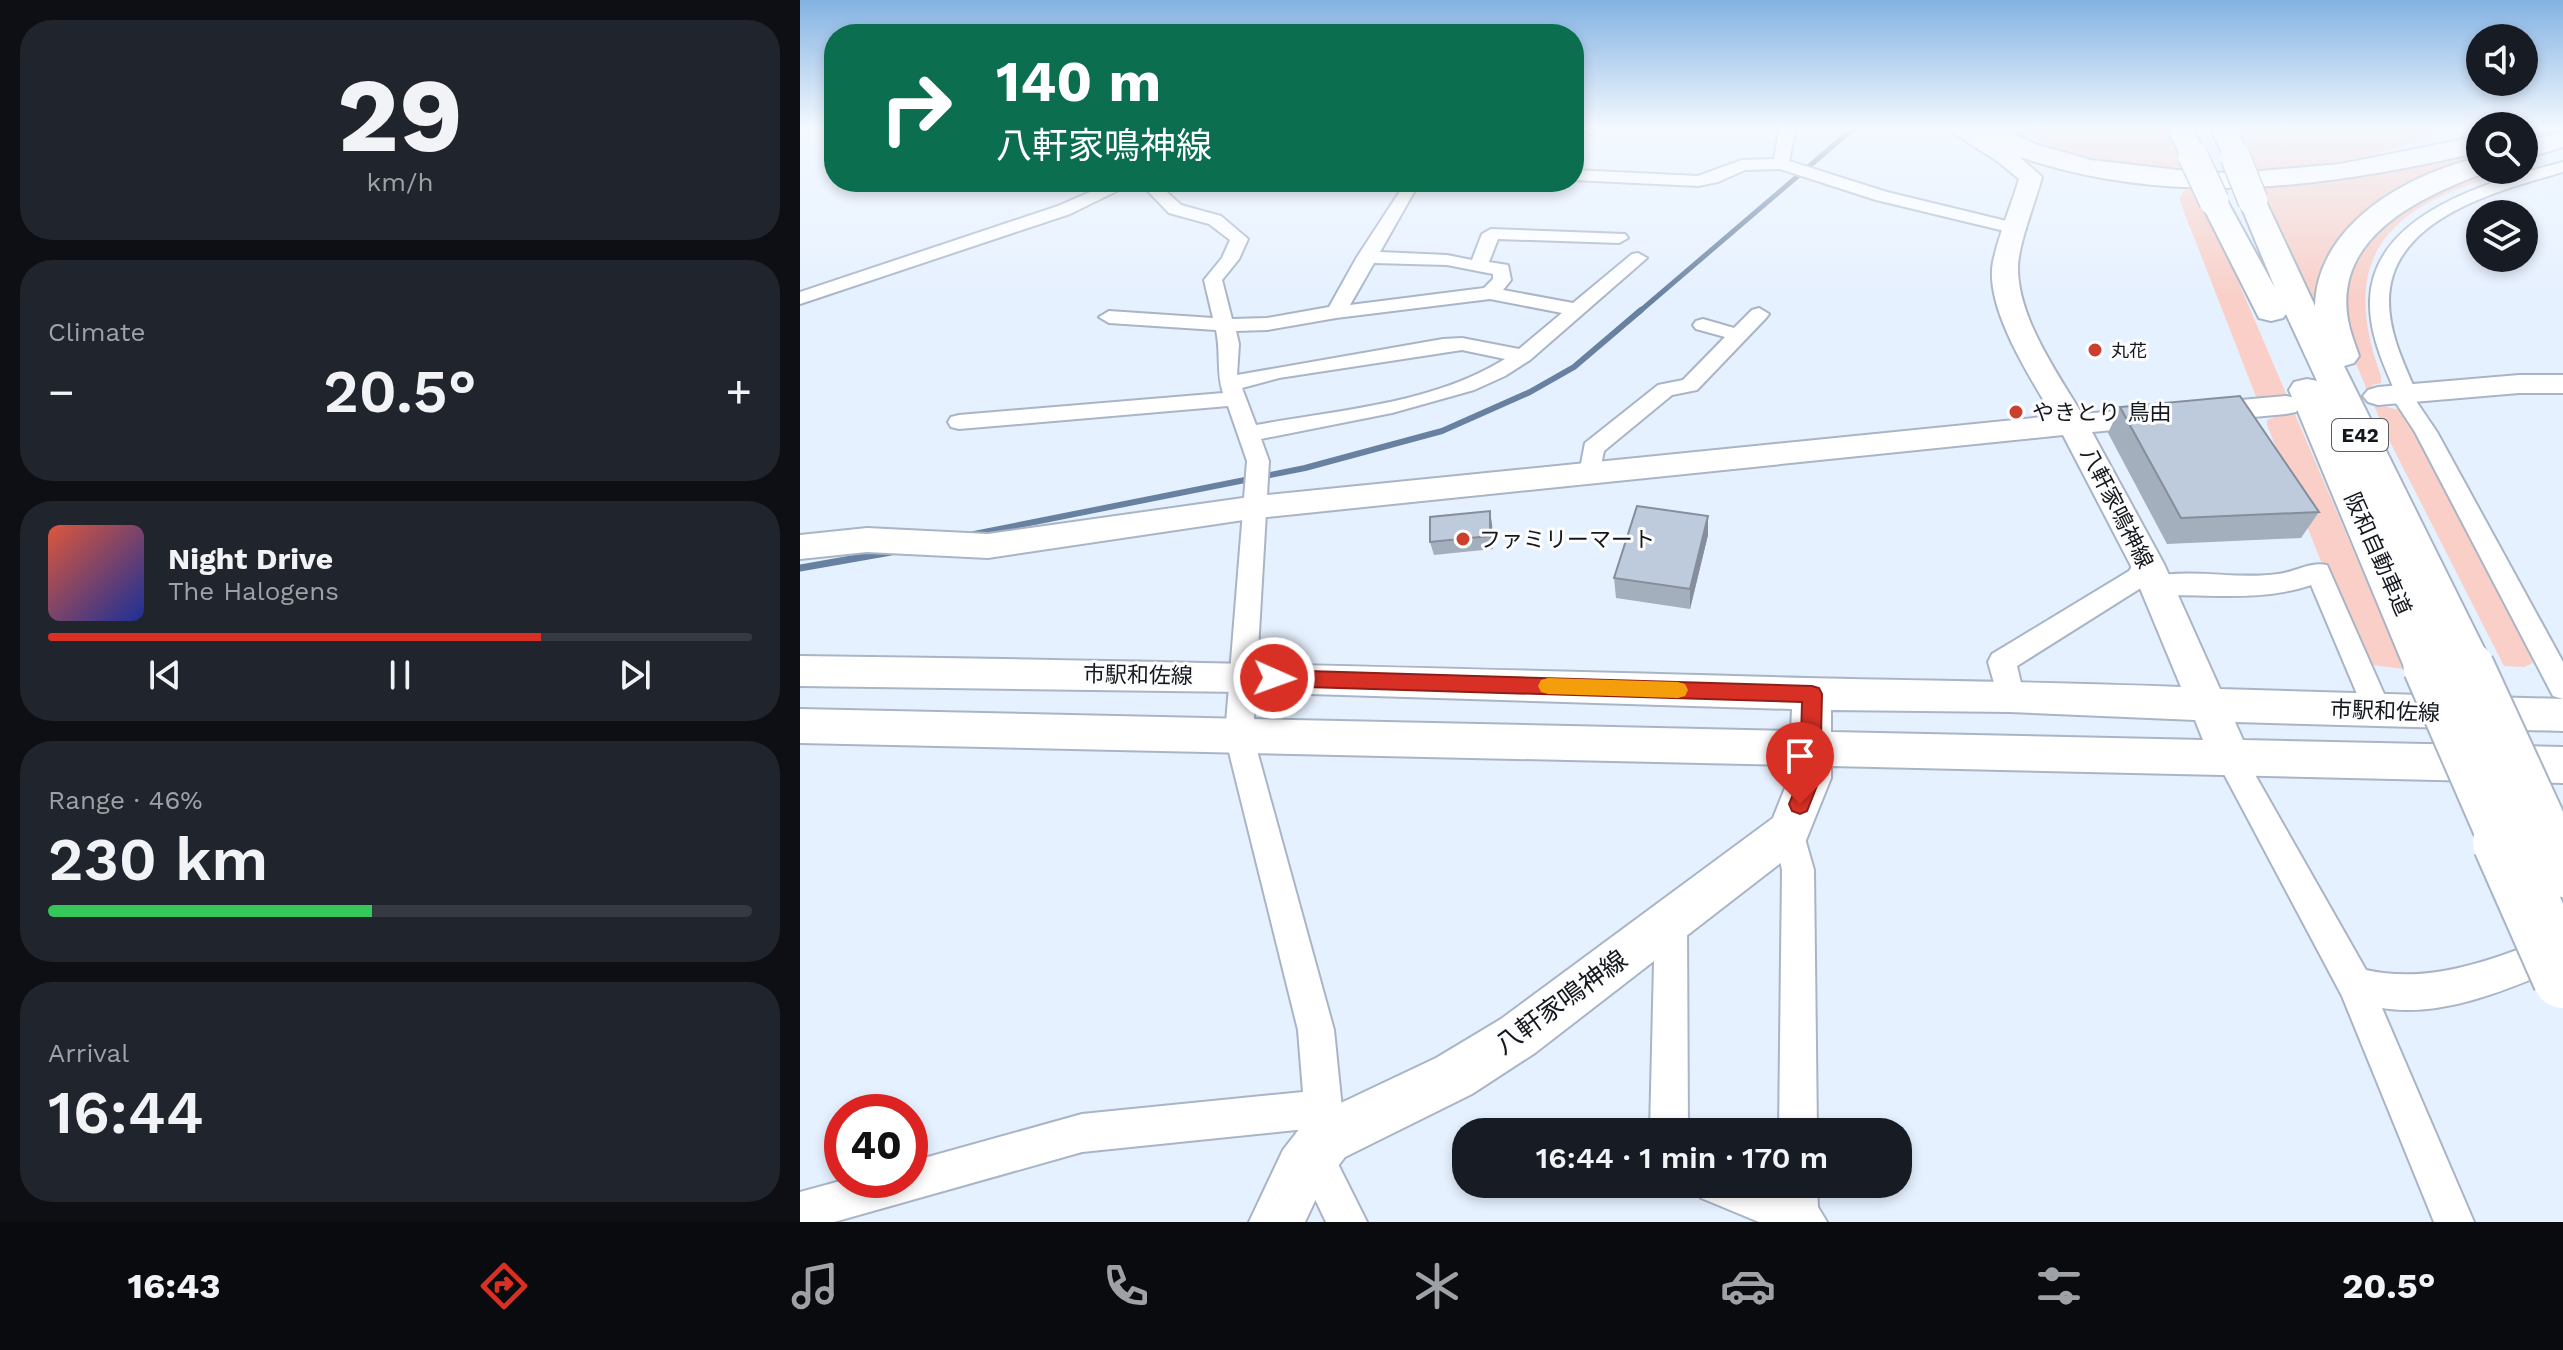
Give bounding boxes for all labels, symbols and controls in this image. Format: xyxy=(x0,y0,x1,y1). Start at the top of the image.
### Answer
map controls xyxy=(2466,24,2538,272)
button: sound xyxy=(2466,24,2538,96)
text: 140 m xyxy=(996,49,1161,115)
text: 29 xyxy=(337,54,463,176)
icon: right xyxy=(864,56,968,160)
button: search xyxy=(2466,112,2538,184)
text: 八軒家鳴神線 xyxy=(996,125,1212,167)
text: km/h xyxy=(367,167,433,197)
button: layers xyxy=(2466,200,2538,272)
text: Climate xyxy=(48,317,146,347)
place label: 丸花 xyxy=(2111,340,2147,361)
marker: 丸花 xyxy=(2086,341,2104,359)
text: 20.5° xyxy=(323,356,477,427)
text: − xyxy=(48,366,75,418)
text: + xyxy=(725,366,752,418)
place label: やきとり 鳥由 xyxy=(2032,400,2172,425)
marker: やきとり 鳥由 xyxy=(2007,403,2025,421)
road number: E42 xyxy=(2332,419,2388,451)
street label: 八軒家鳴神線 xyxy=(2076,444,2158,572)
street label: 阪和自動車道 xyxy=(2340,489,2416,619)
place label: ファミリーマート xyxy=(1479,527,1655,552)
marker: ファミリーマート xyxy=(1454,530,1472,548)
text: Night Drive xyxy=(168,541,333,576)
text: The Halogens xyxy=(168,576,339,606)
position arrow xyxy=(1232,636,1316,720)
icon: previous xyxy=(143,653,187,697)
icon: pause xyxy=(378,653,422,697)
icon: next xyxy=(613,653,657,697)
street label: 市駅和佐線 xyxy=(1083,662,1193,688)
street label: 市駅和佐線 xyxy=(2330,697,2440,725)
pin xyxy=(1766,722,1834,804)
icon: arrive xyxy=(1778,734,1822,778)
text: Range · 46% xyxy=(48,785,203,815)
text: 230 km xyxy=(48,824,268,895)
street label: 八軒家鳴神線 xyxy=(1489,944,1633,1060)
text: Arrival xyxy=(48,1038,129,1068)
text: 16:44 xyxy=(48,1077,204,1148)
speed limit sign: 40 xyxy=(824,1094,928,1198)
text: 16:44 · 1 min · 170 m xyxy=(1536,1140,1828,1175)
icon: directions xyxy=(476,1258,532,1314)
icon: music xyxy=(787,1258,843,1314)
icon: phone xyxy=(1098,1258,1154,1314)
icon: climate xyxy=(1409,1258,1465,1314)
icon: car xyxy=(1720,1258,1776,1314)
icon: filters xyxy=(2031,1258,2087,1314)
text: 16:43 xyxy=(128,1265,221,1307)
text: 20.5° xyxy=(2342,1265,2435,1307)

